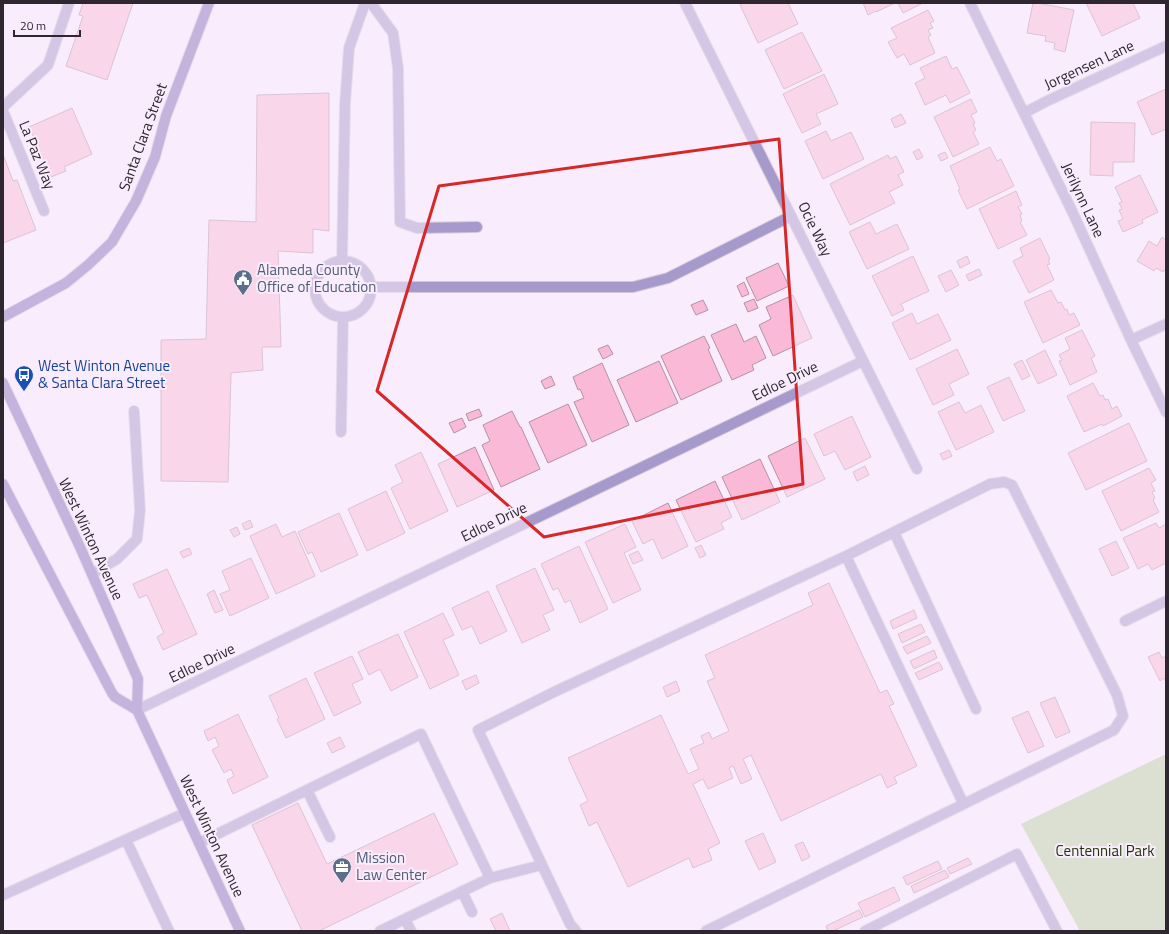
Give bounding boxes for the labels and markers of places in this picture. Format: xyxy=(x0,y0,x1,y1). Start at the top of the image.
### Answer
place label: Alameda County Office of Education xyxy=(257,258,376,298)
public building icon: Alameda County Office of Education xyxy=(232,268,254,296)
place label: West Winton Avenue & Santa Clara Street xyxy=(38,354,170,394)
bus stop icon: West Winton Avenue & Santa Clara Street xyxy=(13,364,35,392)
place label: Mission Law Center xyxy=(356,846,427,886)
office icon: Mission Law Center xyxy=(331,856,353,884)

